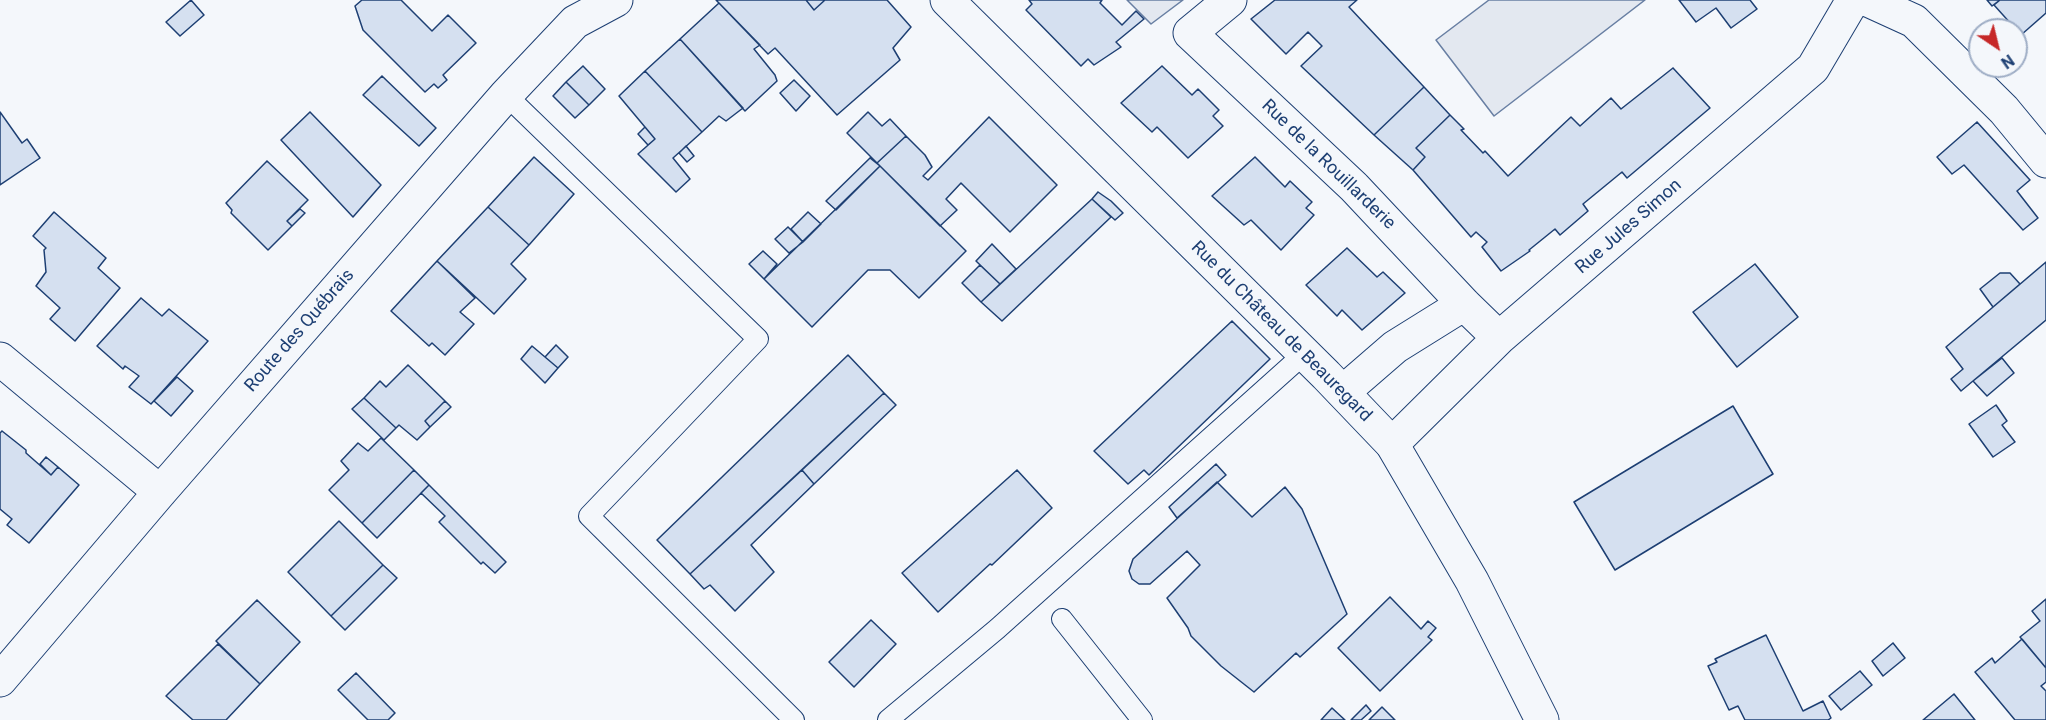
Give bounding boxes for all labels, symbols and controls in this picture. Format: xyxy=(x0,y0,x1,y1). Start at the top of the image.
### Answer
north arrow xyxy=(1968,18,2028,78)
text: N xyxy=(1997,50,2018,73)
street label: Rue de la Rouillarderie xyxy=(1257,96,1399,234)
street label: Rue Jules Simon xyxy=(1571,175,1687,279)
street label: Rue du Château de Beauregard xyxy=(1186,237,1376,427)
street label: Route des Québrais xyxy=(241,265,359,397)

